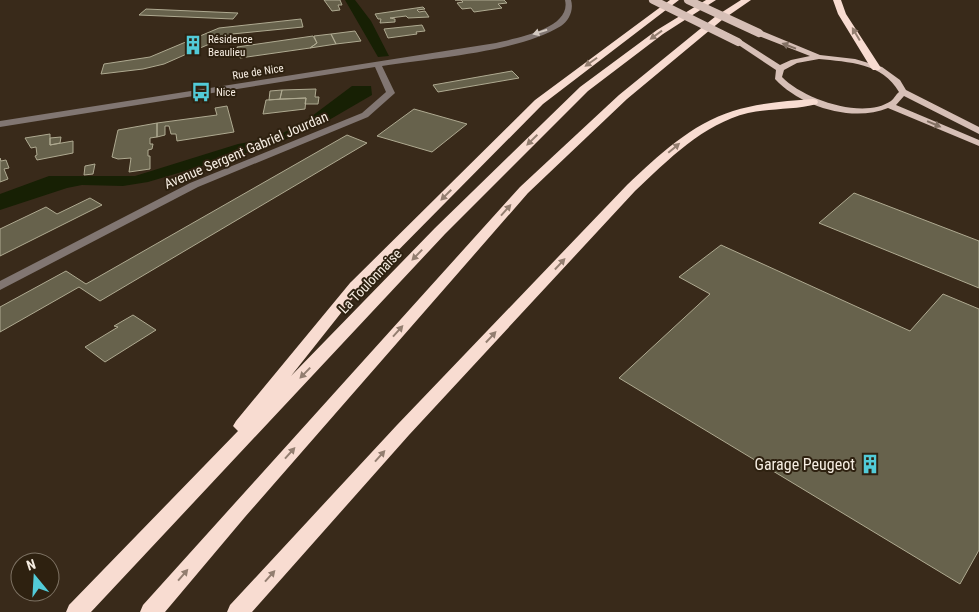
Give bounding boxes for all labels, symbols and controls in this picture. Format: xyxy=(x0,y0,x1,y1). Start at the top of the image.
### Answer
one-way arrow xyxy=(851,28,860,41)
one-way arrow xyxy=(533,29,548,36)
one-way arrow xyxy=(650,30,663,41)
place label: Résidence Beaulieu xyxy=(208,33,253,59)
building icon: Résidence Beaulieu xyxy=(182,34,204,56)
one-way arrow xyxy=(781,41,796,49)
one-way arrow xyxy=(584,57,597,67)
street label: Rue de Nice xyxy=(232,62,284,82)
bus stop icon: Nice xyxy=(190,81,212,103)
place label: Nice xyxy=(216,86,236,99)
street label: Avenue Sergent Gabriel Jourdan xyxy=(162,108,330,192)
one-way arrow xyxy=(927,120,942,128)
one-way arrow xyxy=(527,134,539,146)
one-way arrow xyxy=(668,143,681,154)
one-way arrow xyxy=(440,189,452,201)
one-way arrow xyxy=(501,204,512,217)
street label: La Toulonnaise xyxy=(335,245,405,317)
one-way arrow xyxy=(411,249,423,261)
one-way arrow xyxy=(554,258,566,270)
one-way arrow xyxy=(392,326,404,338)
one-way arrow xyxy=(485,332,497,344)
one-way arrow xyxy=(299,366,311,378)
one-way arrow xyxy=(284,447,296,459)
one-way arrow xyxy=(374,450,386,462)
building icon: Garage Peugeot xyxy=(859,453,881,475)
place label: Garage Peugeot xyxy=(754,455,855,474)
north arrow xyxy=(10,552,60,602)
text: N xyxy=(24,556,38,574)
one-way arrow xyxy=(177,569,188,581)
one-way arrow xyxy=(264,570,276,582)

